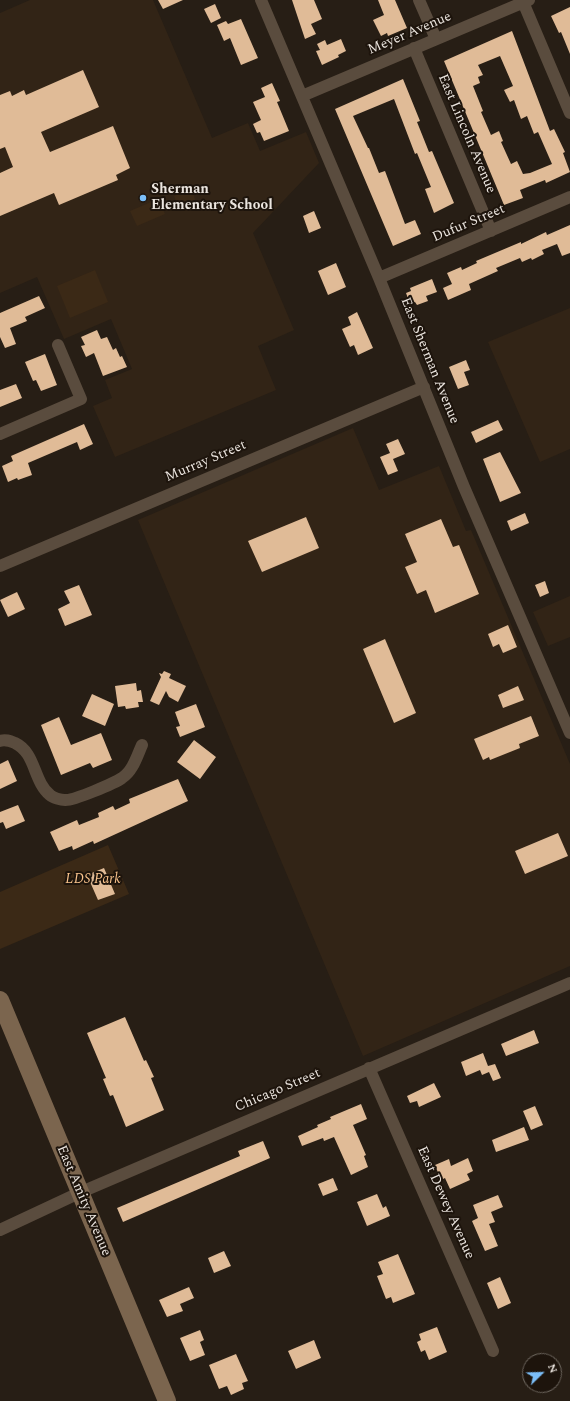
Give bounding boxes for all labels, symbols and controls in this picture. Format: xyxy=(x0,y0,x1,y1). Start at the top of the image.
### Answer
street label: Meyer Avenue xyxy=(366,9,454,59)
street label: East Lincoln Avenue xyxy=(433,72,499,196)
place label: Sherman Elementary School xyxy=(151,182,273,214)
marker: Sherman Elementary School xyxy=(138,193,148,203)
street label: Dufur Street xyxy=(430,201,508,247)
street label: East Sherman Avenue xyxy=(396,295,462,427)
street label: Murray Street xyxy=(163,437,249,487)
park label: LDS Park xyxy=(65,872,121,888)
street label: Chicago Street xyxy=(233,1065,323,1117)
street label: East Amity Avenue xyxy=(52,1143,114,1259)
street label: East Dewey Avenue xyxy=(413,1144,477,1262)
north arrow xyxy=(522,1353,562,1393)
text: N xyxy=(543,1361,562,1376)

